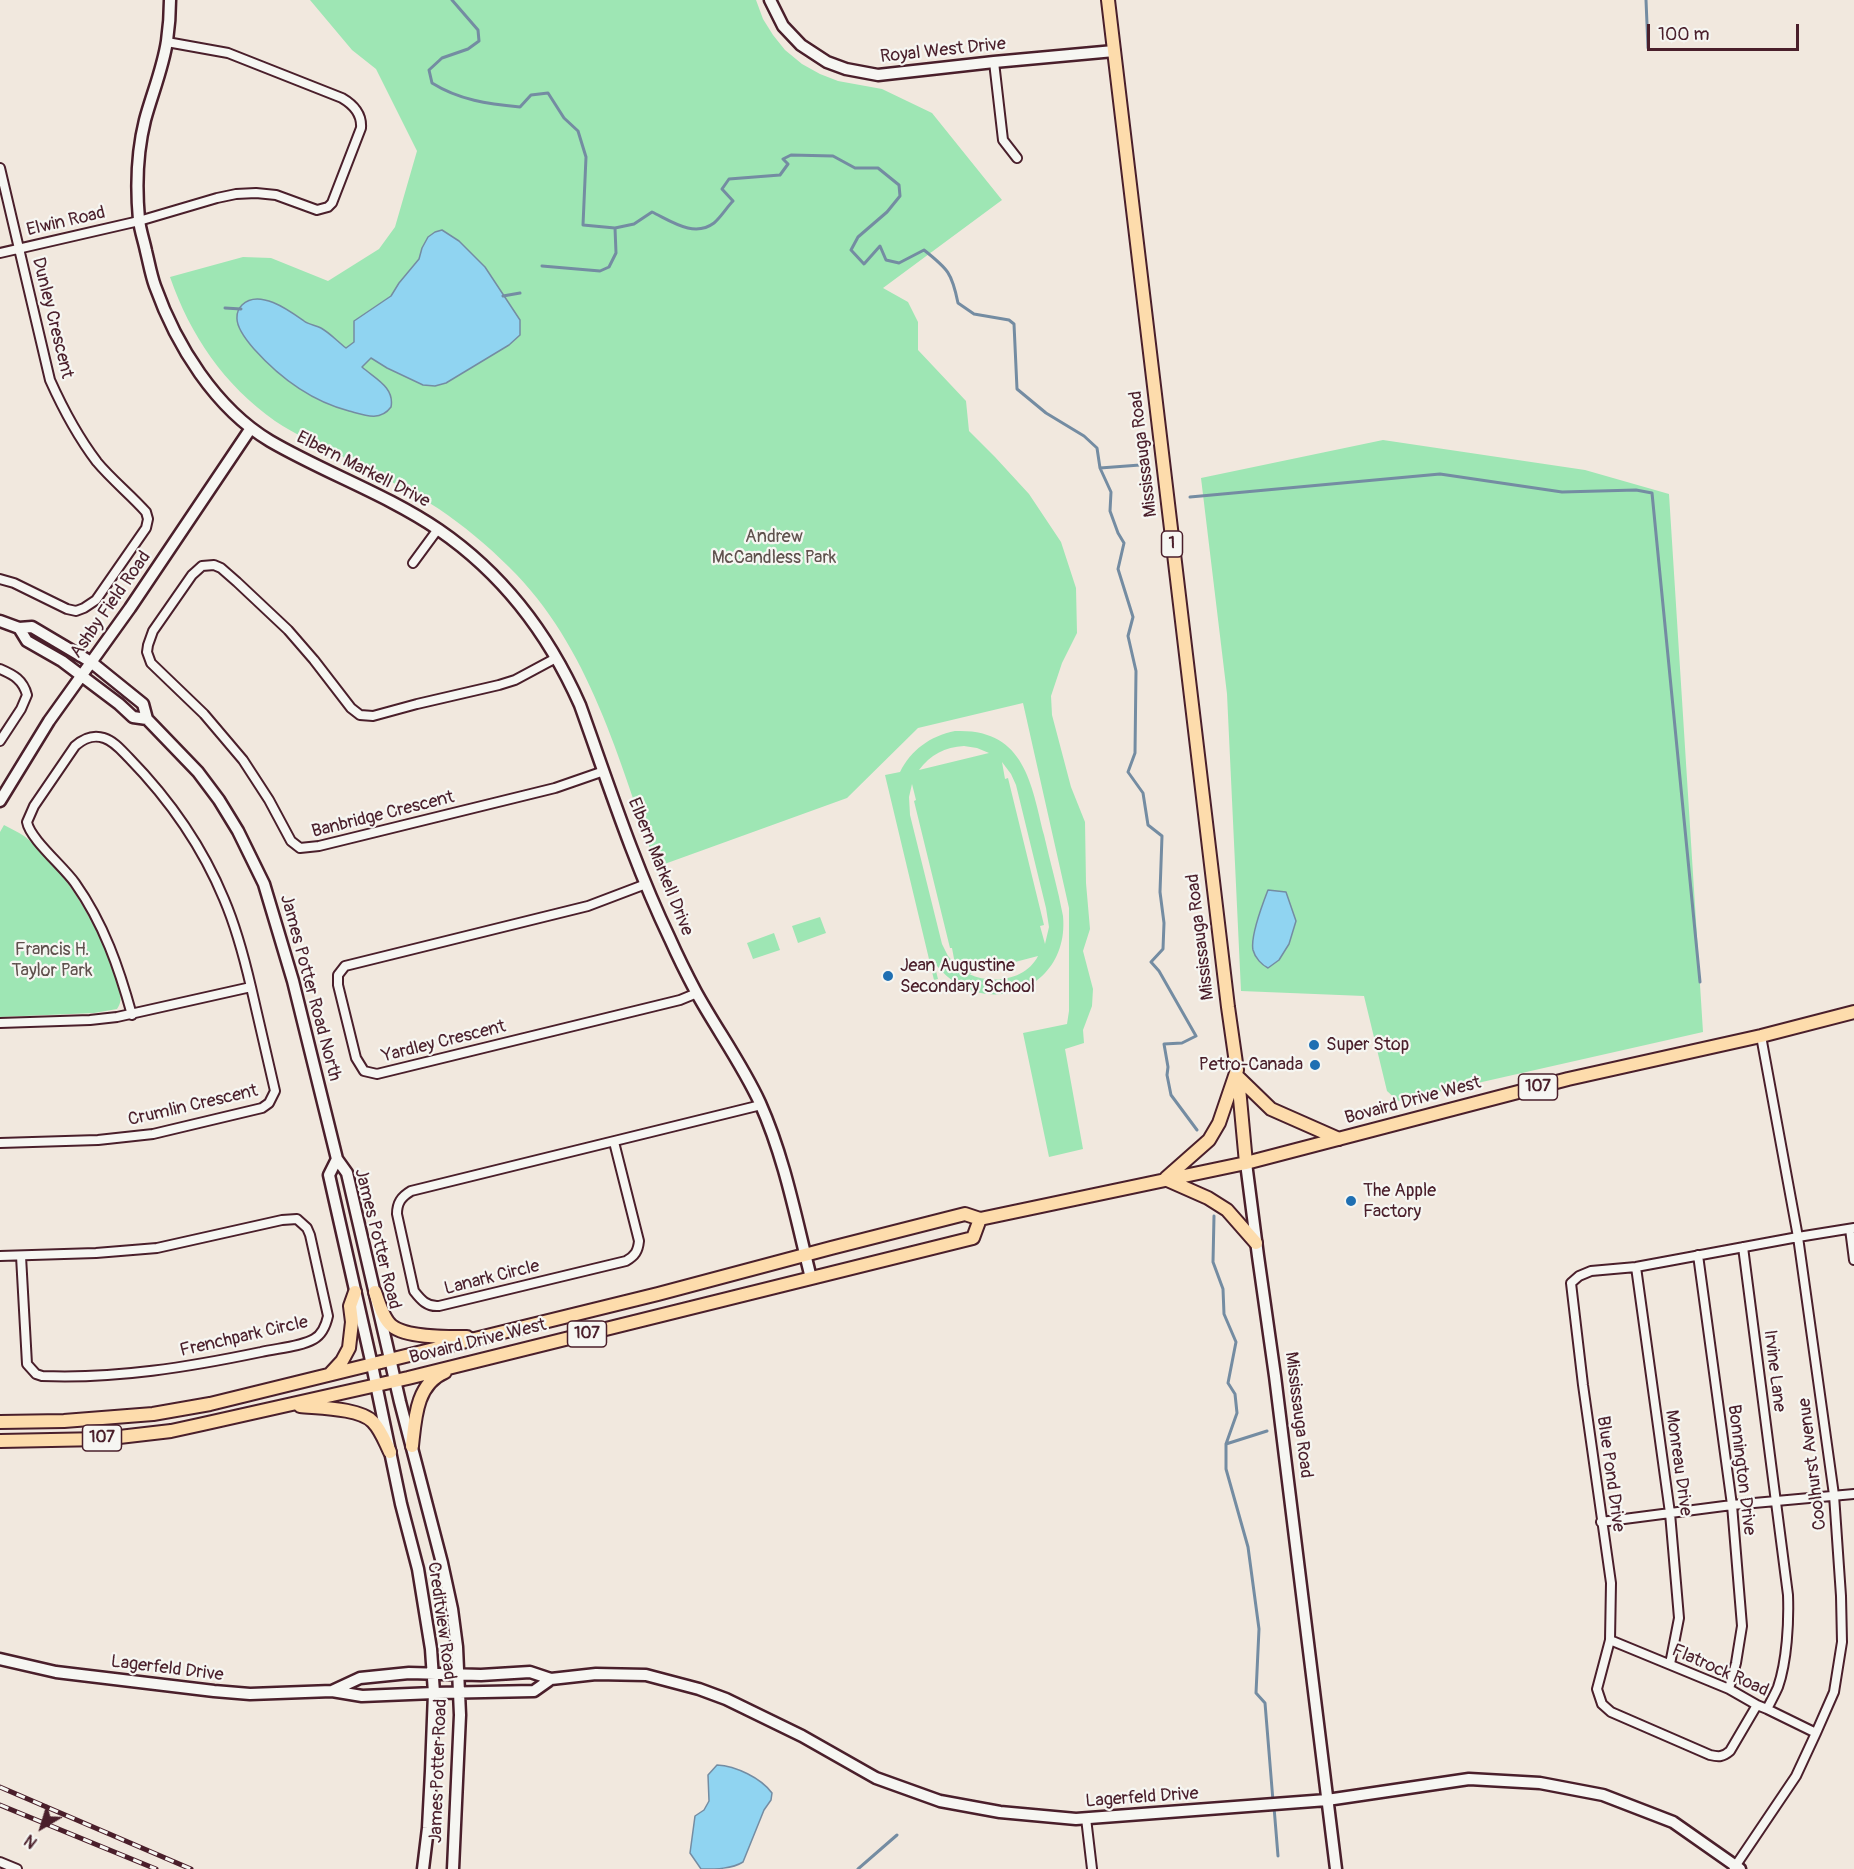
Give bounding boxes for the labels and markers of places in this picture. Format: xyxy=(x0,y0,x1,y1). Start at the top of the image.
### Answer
place label: Jean Augustine Secondary School xyxy=(900,955,1035,998)
marker: Jean Augustine Secondary School xyxy=(881,969,895,983)
place label: Super Stop xyxy=(1326,1034,1409,1056)
marker: Super Stop xyxy=(1307,1038,1321,1052)
place label: Petro-Canada xyxy=(1199,1054,1303,1076)
marker: Petro-Canada xyxy=(1308,1058,1322,1072)
place label: The Apple Factory xyxy=(1363,1180,1436,1222)
marker: The Apple Factory xyxy=(1344,1194,1358,1208)

